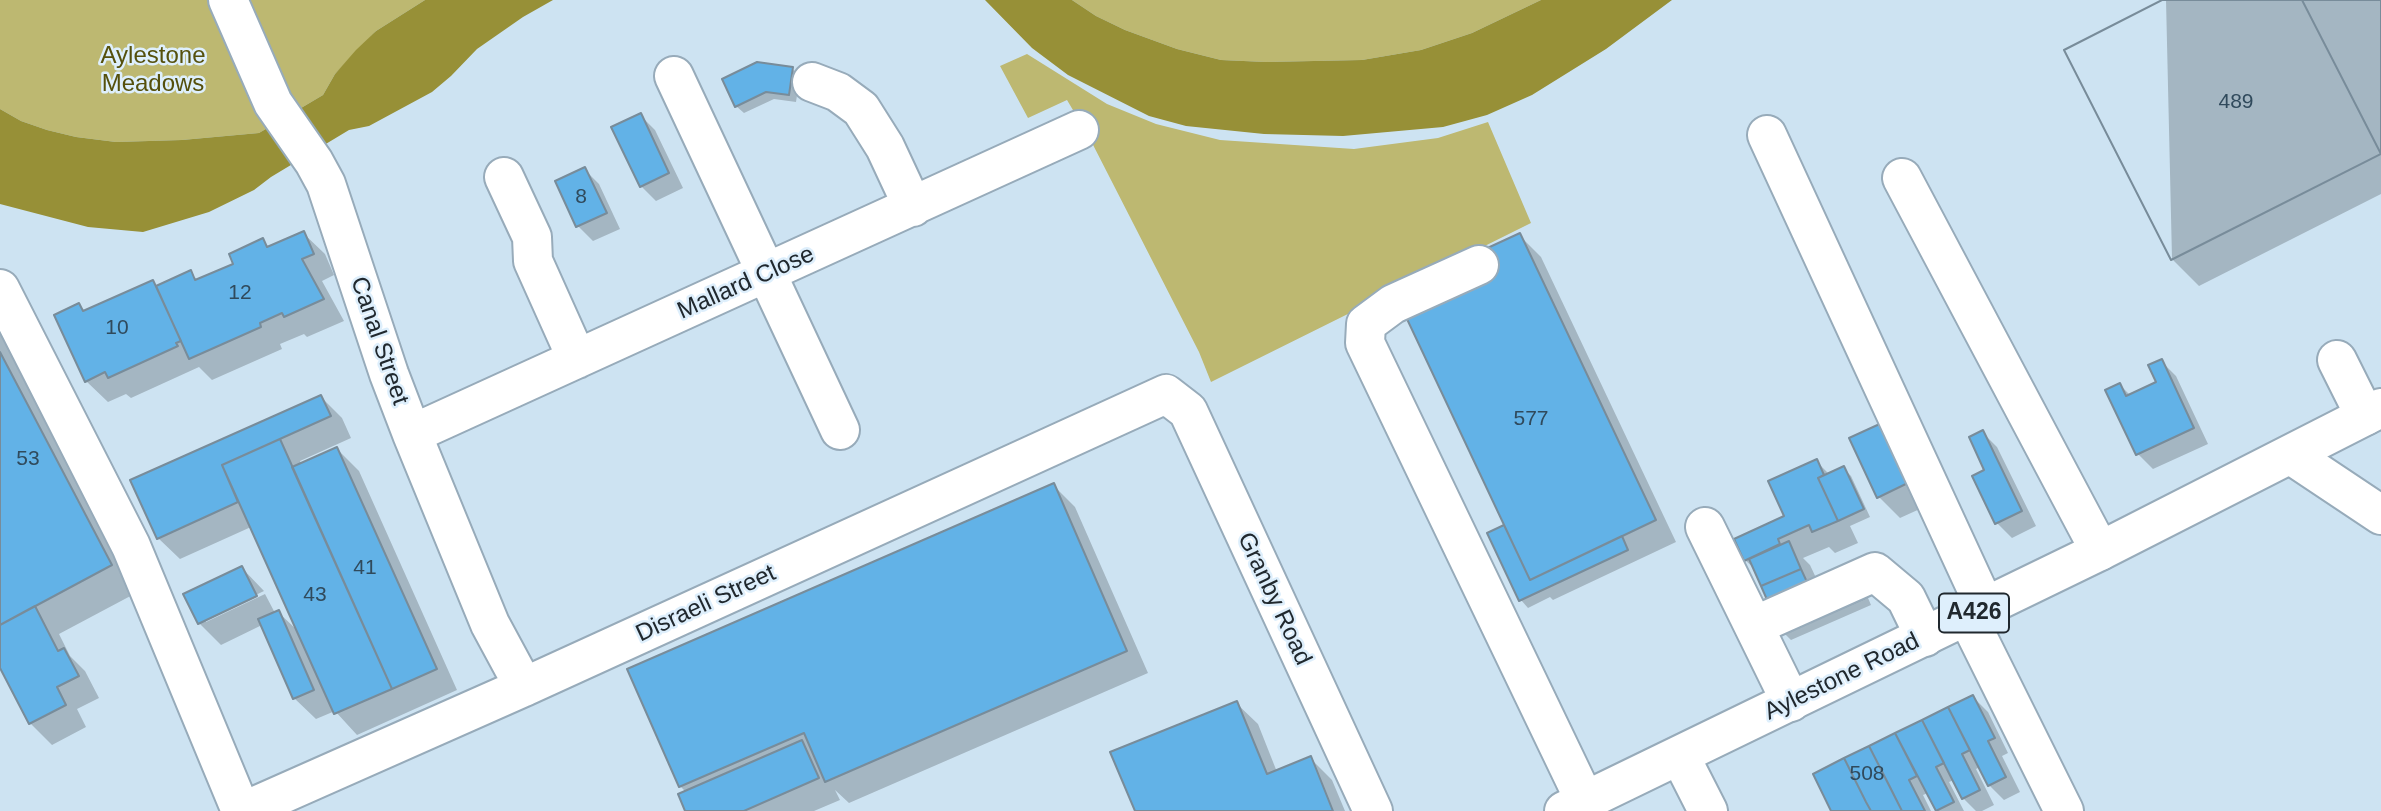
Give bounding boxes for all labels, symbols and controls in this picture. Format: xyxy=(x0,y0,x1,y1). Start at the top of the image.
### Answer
park label: Aylestone Meadows xyxy=(101,42,205,98)
house number: 489 xyxy=(2218,89,2254,115)
house number: 8 xyxy=(575,184,587,210)
street label: Mallard Close xyxy=(673,240,819,326)
street label: Canal Street xyxy=(344,273,414,409)
house number: 12 xyxy=(228,280,252,306)
house number: 10 xyxy=(105,315,129,341)
house number: 577 xyxy=(1513,406,1549,432)
house number: 53 xyxy=(16,446,40,472)
street label: Granby Road xyxy=(1231,528,1317,670)
house number: 41 xyxy=(353,555,377,581)
street label: Disraeli Street xyxy=(632,559,780,649)
house number: 43 xyxy=(303,582,327,608)
road number: A426 xyxy=(1939,594,2009,632)
street label: Aylestone Road xyxy=(1760,627,1924,727)
house number: 508 xyxy=(1849,761,1885,787)

